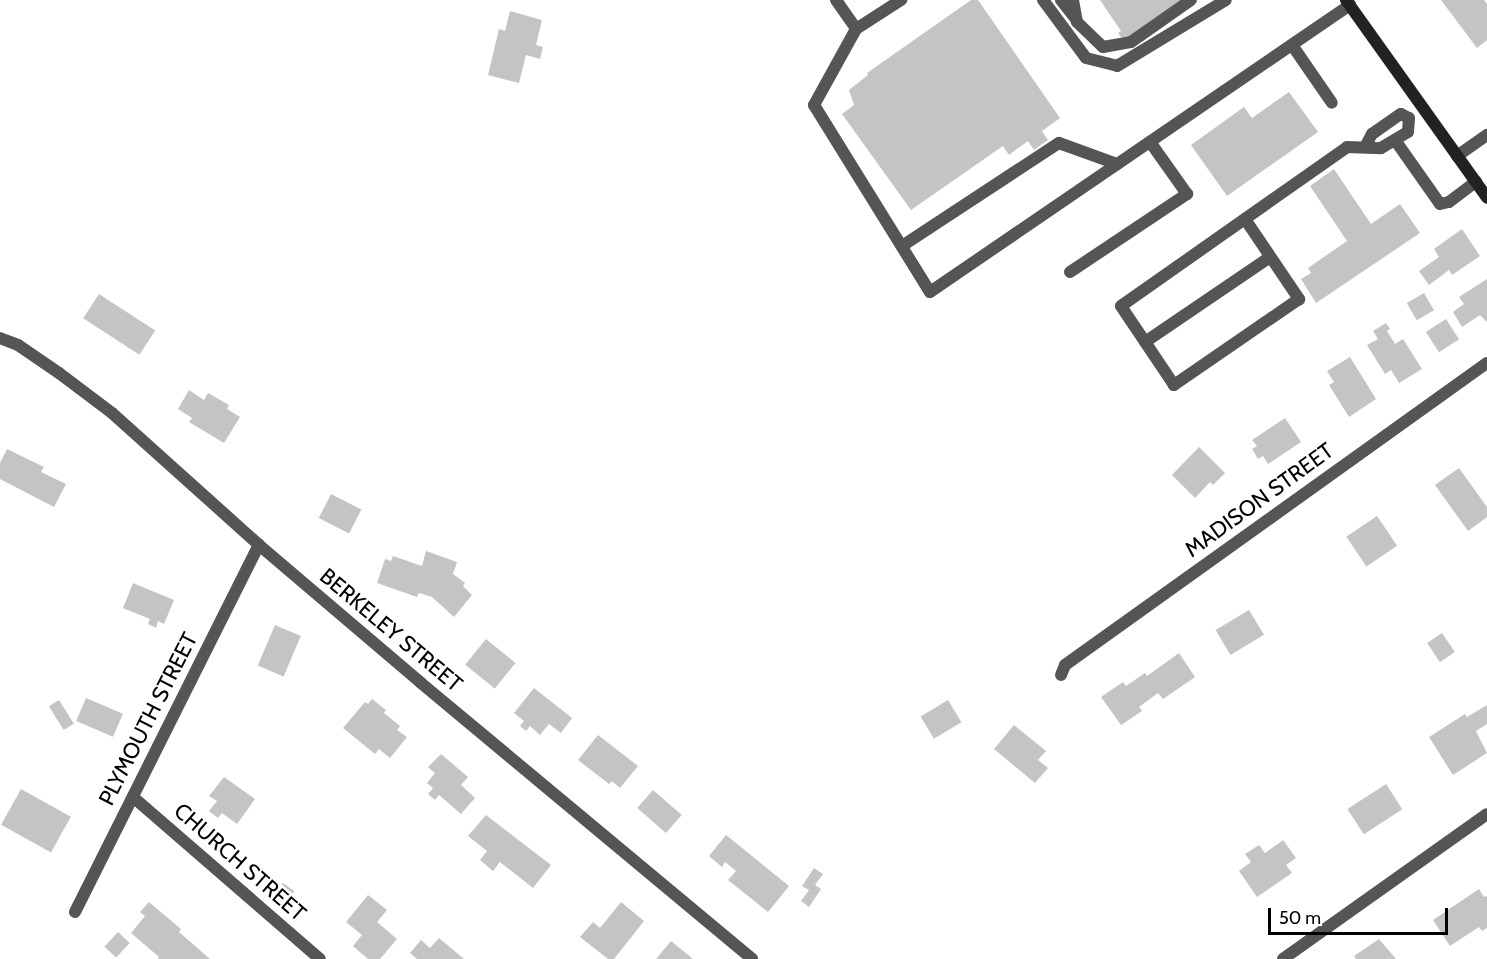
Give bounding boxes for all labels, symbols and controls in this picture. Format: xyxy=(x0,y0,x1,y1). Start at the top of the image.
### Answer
street label: MADISON STREET xyxy=(1180,437,1338,563)
street label: BERKELEY STREET xyxy=(314,563,468,697)
street label: PLYMOUTH STREET xyxy=(93,628,203,810)
street label: CHURCH STREET xyxy=(169,798,311,926)
scale bar xyxy=(1271,896,1451,934)
text: 50 m xyxy=(1279,907,1321,929)

